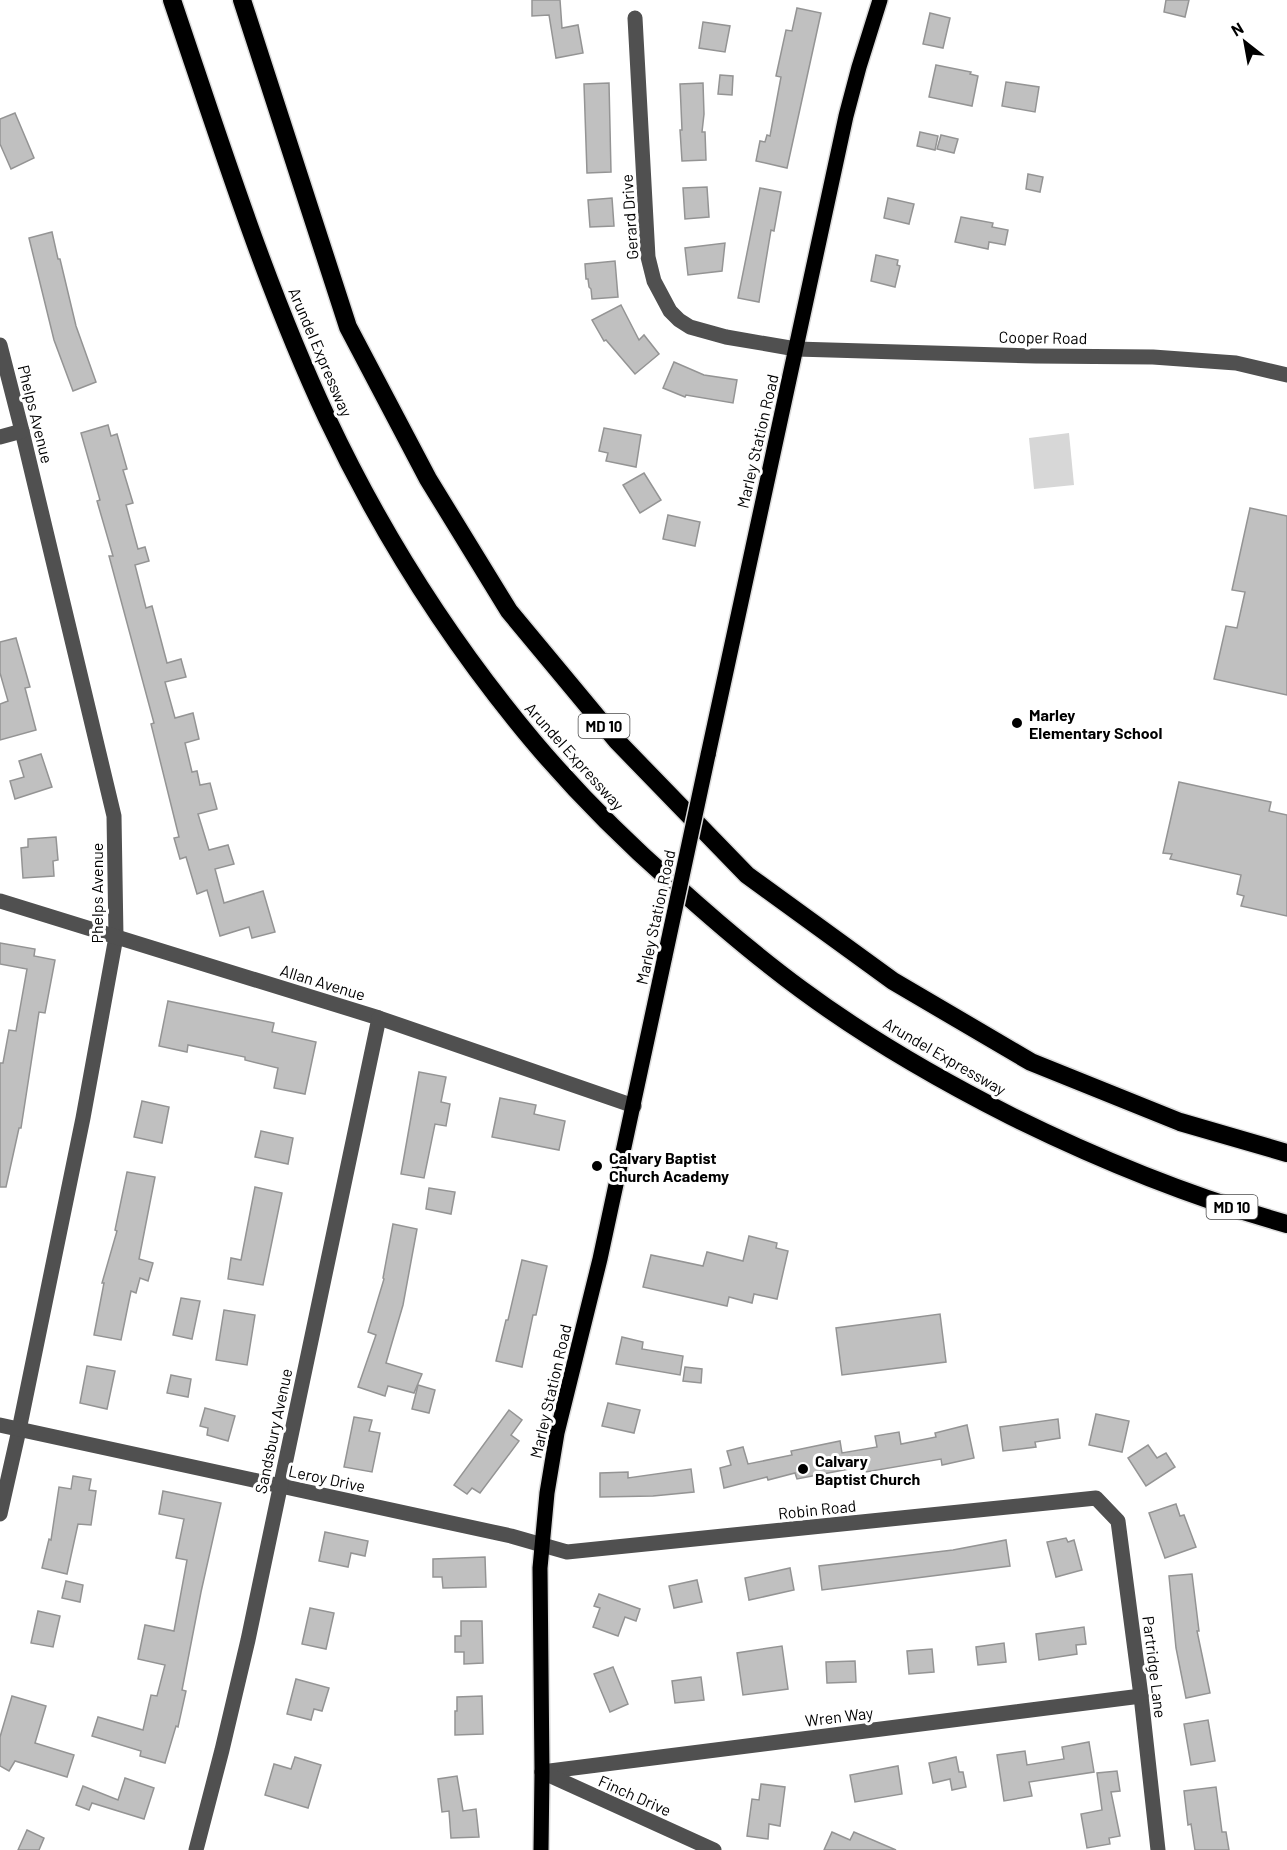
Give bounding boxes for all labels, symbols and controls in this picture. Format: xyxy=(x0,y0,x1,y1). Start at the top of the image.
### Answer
north arrow xyxy=(1215,12,1275,72)
text: N xyxy=(1228,18,1246,40)
street label: Gerard Drive xyxy=(617,174,641,260)
street label: Arundel Expressway xyxy=(285,285,357,420)
street label: Cooper Road xyxy=(998,327,1088,347)
street label: Phelps Avenue xyxy=(15,363,57,465)
street label: Marley Station Road xyxy=(732,372,782,510)
street label: Arundel Expressway xyxy=(522,698,629,814)
place label: Marley Elementary School xyxy=(1029,705,1163,742)
road number: MD 10 xyxy=(578,714,630,738)
marker: Marley Elementary School xyxy=(1010,716,1024,730)
street label: Phelps Avenue xyxy=(87,843,106,943)
street label: Marley Station Road xyxy=(631,848,679,986)
street label: Allan Avenue xyxy=(278,960,368,1004)
street label: Arundel Expressway xyxy=(880,1013,1010,1099)
place label: Calvary Baptist Church Academy xyxy=(609,1148,729,1185)
marker: Calvary Baptist Church Academy xyxy=(590,1159,604,1173)
road number: MD 10 xyxy=(1206,1195,1258,1219)
street label: Marley Station Road xyxy=(525,1322,575,1460)
street label: Sandsbury Avenue xyxy=(250,1367,296,1495)
place label: Calvary Baptist Church xyxy=(815,1451,920,1488)
street label: Leroy Drive xyxy=(287,1461,367,1495)
marker: Calvary Baptist Church xyxy=(796,1462,810,1476)
street label: Robin Road xyxy=(777,1495,857,1523)
street label: Partridge Lane xyxy=(1139,1615,1171,1719)
street label: Wren Way xyxy=(804,1702,875,1730)
street label: Finch Drive xyxy=(596,1771,674,1819)

